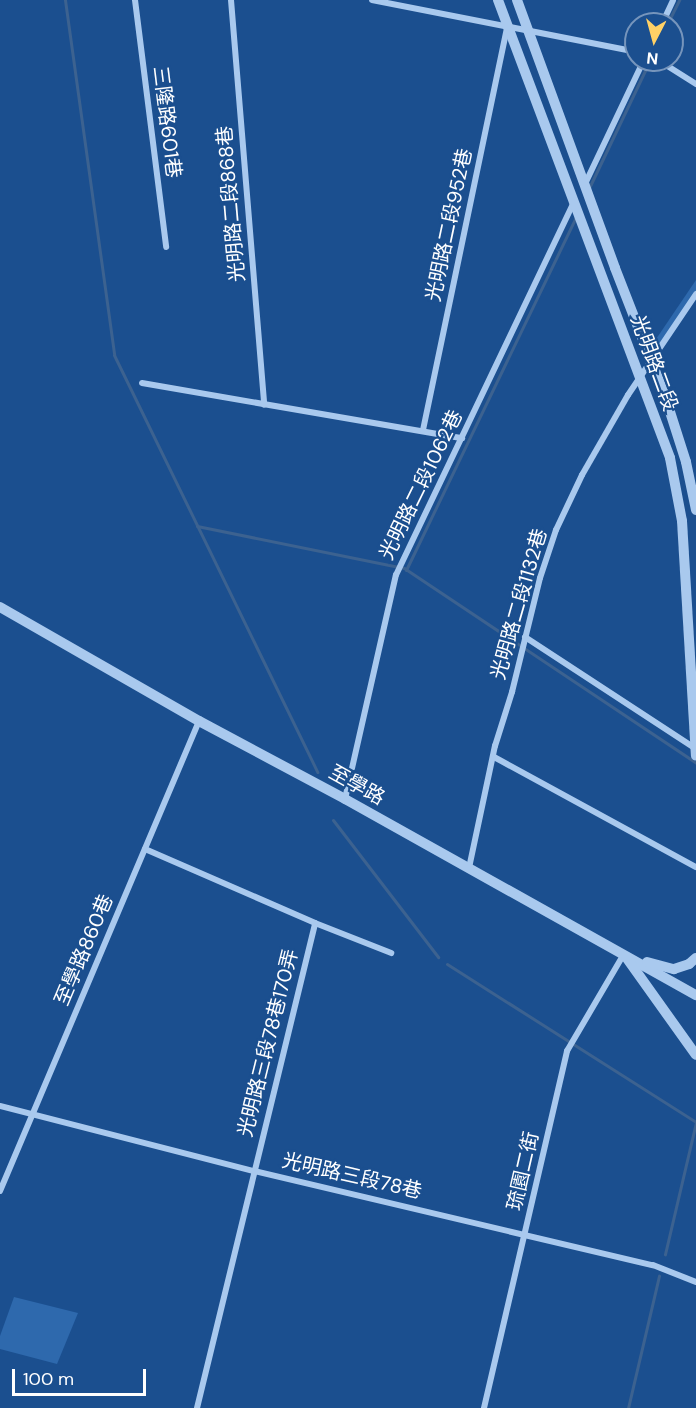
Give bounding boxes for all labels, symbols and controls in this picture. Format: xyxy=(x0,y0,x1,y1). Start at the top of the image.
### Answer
north arrow xyxy=(624,12,684,72)
text: N xyxy=(645,47,659,69)
street label: 三隆路601巷 xyxy=(148,65,186,179)
street label: 光明路二段868巷 xyxy=(212,125,250,283)
street label: 光明路二段952巷 xyxy=(421,146,477,304)
street label: 光明路二段 xyxy=(626,312,682,414)
street label: 光明路二段1062巷 xyxy=(374,406,468,564)
street label: 光明路二段1132巷 xyxy=(486,526,552,682)
street label: 至學路 xyxy=(325,760,389,810)
street label: 至學路860巷 xyxy=(50,891,118,1009)
street label: 光明路三段78巷170弄 xyxy=(233,947,303,1139)
street label: 琉園二街 xyxy=(502,1129,544,1213)
street label: 光明路三段78巷 xyxy=(280,1148,424,1204)
scale bar xyxy=(15,1357,148,1395)
text: 100 m xyxy=(23,1367,74,1391)

